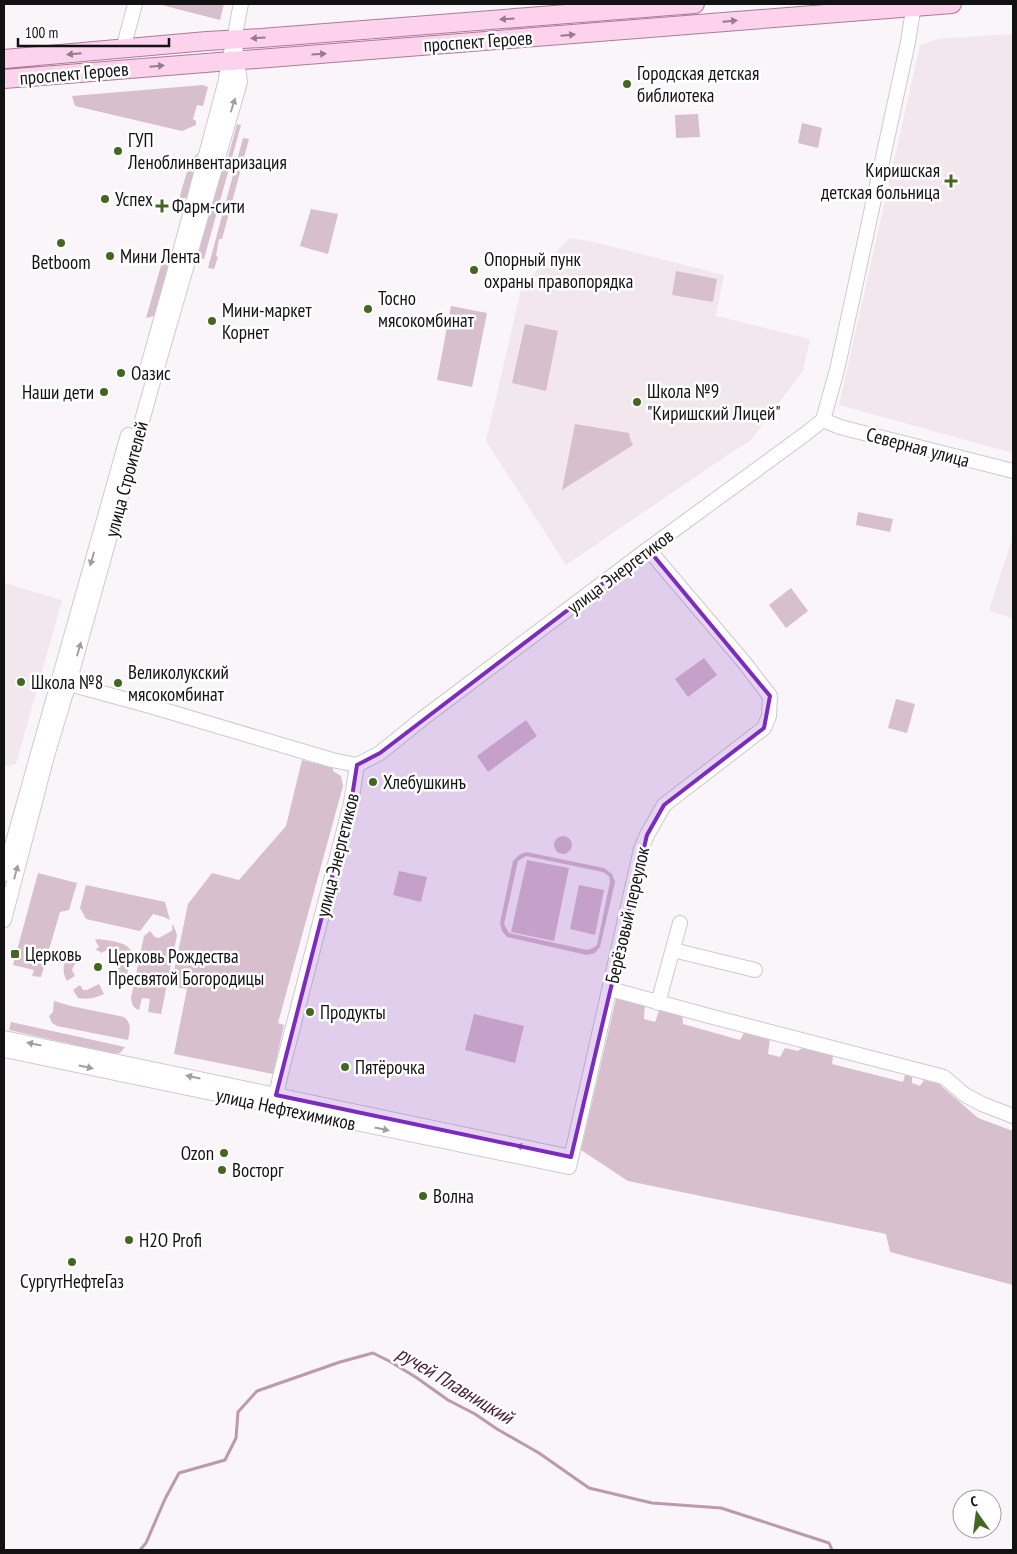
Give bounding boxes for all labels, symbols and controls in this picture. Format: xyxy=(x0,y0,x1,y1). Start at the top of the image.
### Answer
scale bar xyxy=(18,15,169,47)
one-way arrow xyxy=(499,16,515,24)
one-way arrow xyxy=(722,17,738,25)
text: 100 m xyxy=(25,23,58,42)
street label: проспект Героев xyxy=(423,25,533,57)
one-way arrow xyxy=(560,30,576,38)
one-way arrow xyxy=(250,35,266,43)
one-way arrow xyxy=(311,49,327,57)
one-way arrow xyxy=(66,50,82,58)
street label: проспект Героев xyxy=(19,56,129,90)
place label: Городская детская библиотека xyxy=(637,61,759,107)
one-way arrow xyxy=(149,62,165,70)
marker: Городская детская библиотека xyxy=(621,78,633,90)
one-way arrow xyxy=(229,97,237,112)
place label: ГУП Леноблинвентаризация xyxy=(127,128,287,174)
marker: ГУП Леноблинвентаризация xyxy=(112,145,124,157)
place label: Киришская детская больница xyxy=(821,158,940,204)
marker: Киришская детская больница xyxy=(944,174,958,188)
place label: Успех xyxy=(115,187,153,211)
marker: Успех xyxy=(99,193,111,205)
place label: Фарм-сити xyxy=(172,194,245,218)
marker: Фарм-сити xyxy=(156,200,168,212)
marker: Betboom xyxy=(55,237,67,249)
place label: Мини Лента xyxy=(120,244,200,268)
place label: Опорный пунк охраны правопорядка xyxy=(484,247,633,293)
place label: Betboom xyxy=(31,250,91,274)
marker: Мини Лента xyxy=(104,250,116,262)
marker: Опорный пунк охраны правопорядка xyxy=(468,264,480,276)
place label: Тосно мясокомбинат xyxy=(378,286,475,332)
place label: Мини-маркет Корнет xyxy=(222,298,312,344)
marker: Тосно мясокомбинат xyxy=(362,303,374,315)
marker: Мини-маркет Корнет xyxy=(206,315,218,327)
place label: Оазис xyxy=(131,361,171,385)
marker: Оазис xyxy=(115,367,127,379)
place label: Школа №9 "Киришский Лицей" xyxy=(647,379,781,425)
place label: Наши дети xyxy=(22,380,94,404)
marker: Наши дети xyxy=(98,386,110,398)
marker: Школа №9 "Киришский Лицей" xyxy=(631,396,643,408)
street label: улица Строителей xyxy=(99,418,153,540)
street label: Северная улица xyxy=(864,422,972,472)
street label: улица Энергетиков xyxy=(562,523,678,619)
one-way arrow xyxy=(88,551,96,566)
one-way arrow xyxy=(75,641,83,656)
place label: Великолукский мясокомбинат xyxy=(128,660,229,706)
place label: Школа №8 xyxy=(31,670,103,694)
marker: Школа №8 xyxy=(15,676,27,688)
marker: Великолукский мясокомбинат xyxy=(112,677,124,689)
place label: Хлебушкинъ xyxy=(383,770,466,794)
marker: Хлебушкинъ xyxy=(367,776,379,788)
street label: улица Энергетиков xyxy=(310,791,364,919)
street label: Берёзовый переулок xyxy=(600,844,655,986)
one-way arrow xyxy=(12,865,20,880)
place label: Церковь xyxy=(25,942,82,966)
place label: Церковь Рождества Пресвятой Богородицы xyxy=(108,944,264,990)
marker: Церковь xyxy=(9,948,21,960)
marker: Церковь Рождества Пресвятой Богородицы xyxy=(92,961,104,973)
place label: Продукты xyxy=(320,1000,386,1024)
marker: Продукты xyxy=(304,1006,316,1018)
one-way arrow xyxy=(26,1040,42,1048)
place label: Пятёрочка xyxy=(355,1055,425,1079)
marker: Пятёрочка xyxy=(339,1061,351,1073)
one-way arrow xyxy=(78,1063,93,1071)
one-way arrow xyxy=(185,1073,201,1081)
street label: улица Нефтехимиков xyxy=(214,1083,358,1135)
one-way arrow xyxy=(374,1125,390,1133)
place label: Ozon xyxy=(181,1141,214,1165)
one-way arrow xyxy=(516,1143,531,1151)
marker: Ozon xyxy=(218,1147,230,1159)
place label: Восторг xyxy=(232,1158,284,1182)
marker: Восторг xyxy=(216,1164,228,1176)
place label: Волна xyxy=(433,1184,474,1208)
marker: Волна xyxy=(417,1190,429,1202)
place label: H2O Profi xyxy=(139,1228,202,1252)
marker: H2O Profi xyxy=(123,1234,135,1246)
marker: СургутНефтеГаз xyxy=(66,1256,78,1268)
place label: СургутНефтеГаз xyxy=(20,1269,124,1293)
water label: ручей Плавницкий xyxy=(392,1340,520,1431)
north arrow xyxy=(952,1489,1002,1539)
text: С xyxy=(969,1492,980,1511)

